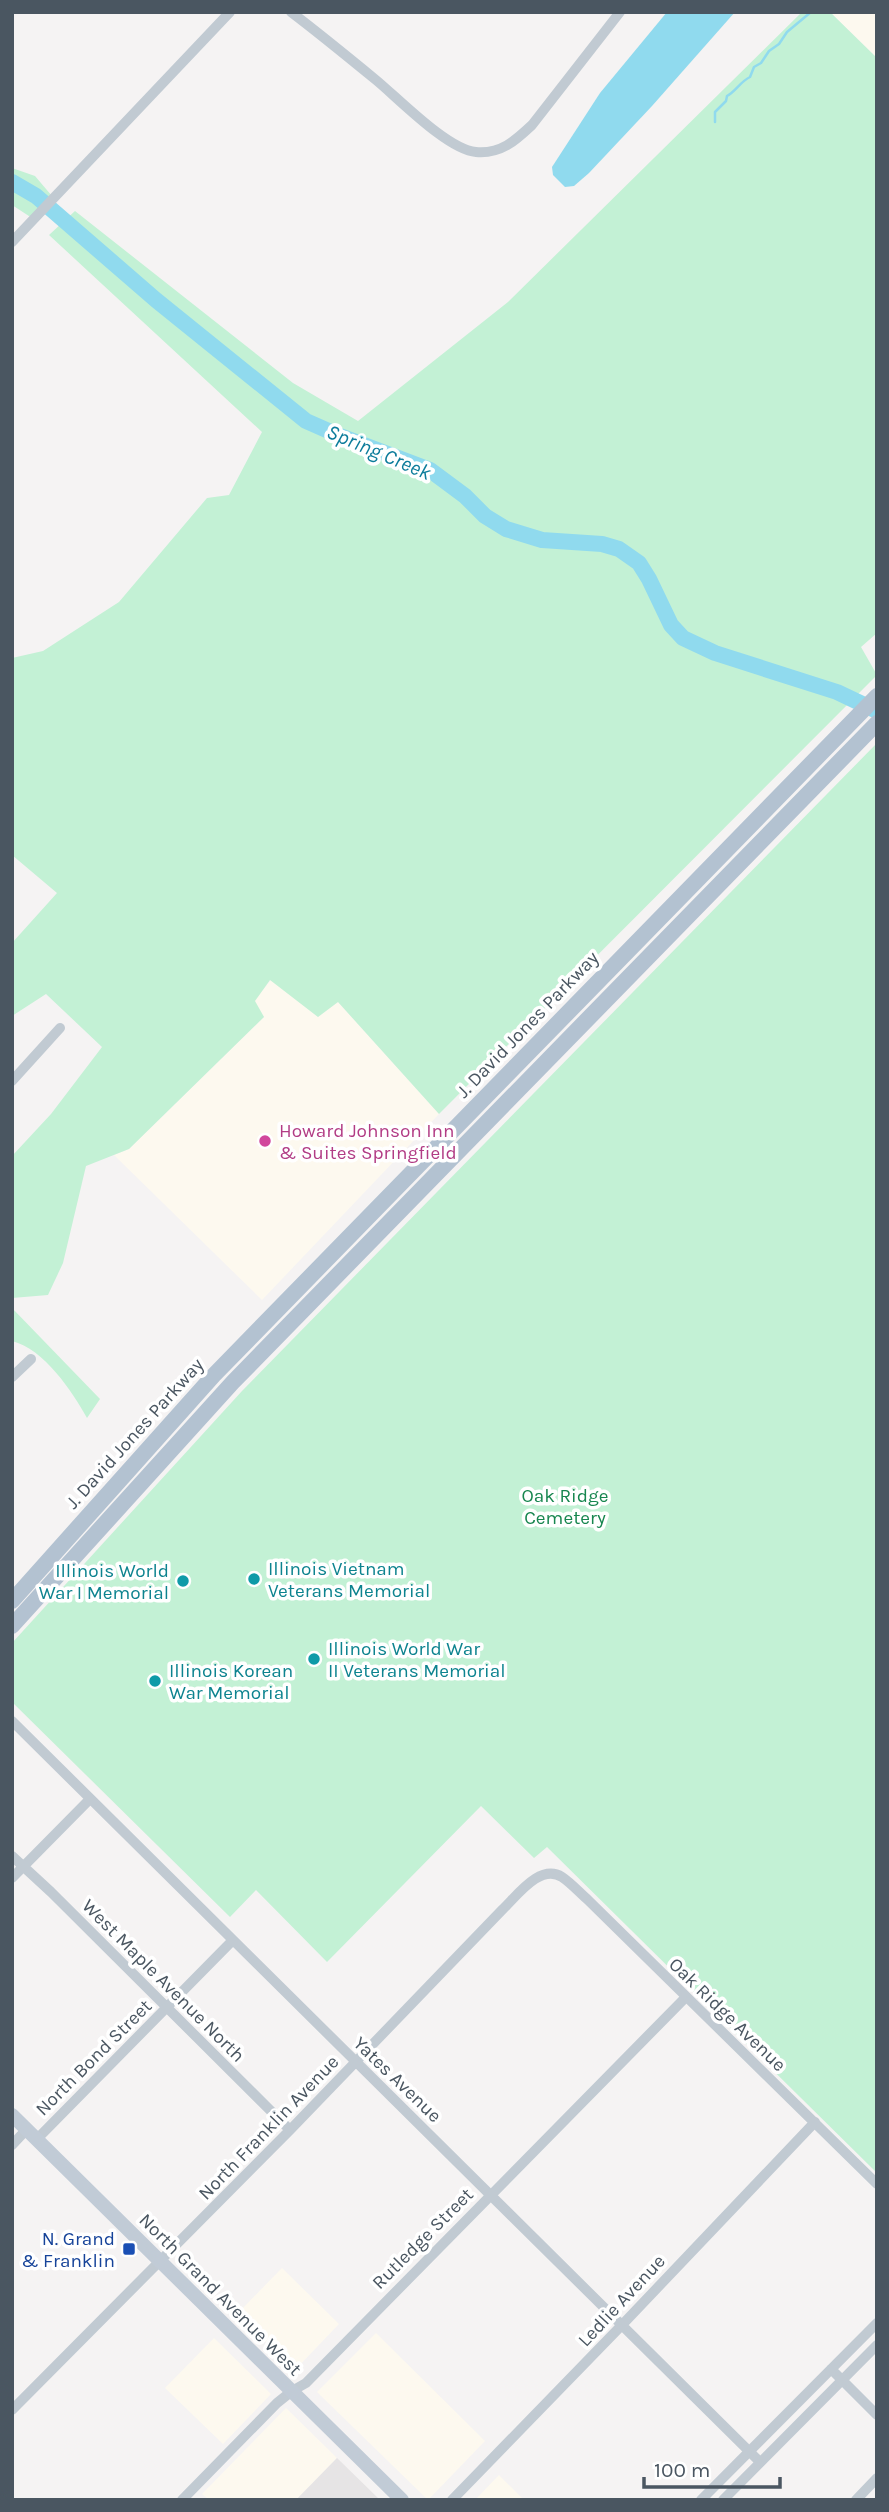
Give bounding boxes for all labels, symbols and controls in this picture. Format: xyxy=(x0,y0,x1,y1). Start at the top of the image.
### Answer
water label: Spring Creek xyxy=(323,419,435,485)
street label: J. David Jones Parkway xyxy=(452,947,603,1102)
place label: Howard Johnson Inn & Suites Springfield xyxy=(279,1120,457,1164)
marker: Howard Johnson Inn & Suites Springfield xyxy=(257,1133,273,1149)
street label: J. David Jones Parkway xyxy=(61,1354,208,1513)
park label: Oak Ridge Cemetery xyxy=(522,1485,608,1529)
place label: Illinois Vietnam Veterans Memorial xyxy=(268,1558,430,1602)
place label: Illinois World War I Memorial xyxy=(39,1560,169,1604)
marker: Illinois Vietnam Veterans Memorial xyxy=(246,1571,262,1587)
marker: Illinois World War I Memorial xyxy=(175,1573,191,1589)
place label: Illinois World War II Veterans Memorial xyxy=(328,1638,506,1682)
marker: Illinois World War II Veterans Memorial xyxy=(306,1651,322,1667)
place label: Illinois Korean War Memorial xyxy=(169,1660,293,1704)
marker: Illinois Korean War Memorial xyxy=(147,1673,163,1689)
street label: West Maple Avenue North xyxy=(77,1895,249,2067)
street label: Oak Ridge Avenue xyxy=(664,1953,790,2076)
street label: North Bond Street xyxy=(31,1995,156,2120)
street label: Yates Avenue xyxy=(349,2032,446,2127)
street label: North Franklin Avenue xyxy=(194,2051,343,2205)
street label: Rutledge Street xyxy=(368,2184,478,2294)
street label: North Grand Avenue West xyxy=(135,2209,306,2380)
place label: N. Grand & Franklin xyxy=(21,2228,115,2272)
marker: N. Grand & Franklin xyxy=(121,2241,137,2257)
street label: Ledlie Avenue xyxy=(574,2250,670,2351)
scale bar xyxy=(644,2446,780,2490)
text: 100 m xyxy=(654,2458,711,2482)

